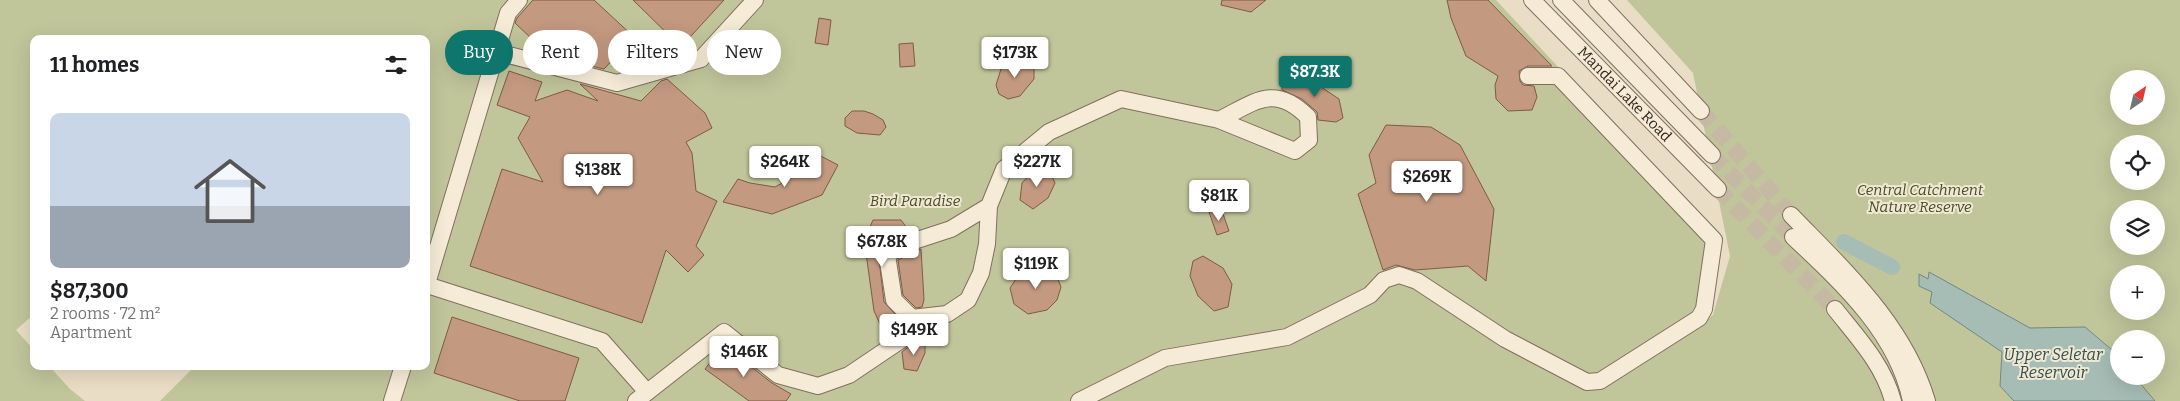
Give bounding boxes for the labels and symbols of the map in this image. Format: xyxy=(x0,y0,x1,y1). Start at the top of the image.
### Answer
pin: $173K xyxy=(980,36,1050,79)
street label: Mandai Lake Road xyxy=(1574,43,1675,145)
pin: $87.3K xyxy=(1274,56,1356,98)
north arrow xyxy=(2110,70,2165,125)
pin: $264K xyxy=(750,146,820,188)
pin: $227K xyxy=(1002,146,1072,188)
pin: $138K xyxy=(563,154,633,196)
pin: $269K xyxy=(1392,160,1462,203)
pin: $81K xyxy=(1189,180,1249,222)
park label: Central Catchment Nature Reserve xyxy=(1857,181,1984,216)
park label: Bird Paradise xyxy=(870,192,961,210)
pin: $67.8K xyxy=(841,226,923,268)
pin: $119K xyxy=(1001,248,1071,290)
pin: $149K xyxy=(879,314,949,356)
pin: $146K xyxy=(709,336,779,378)
water label: Upper Seletar Reservoir xyxy=(2004,345,2104,382)

